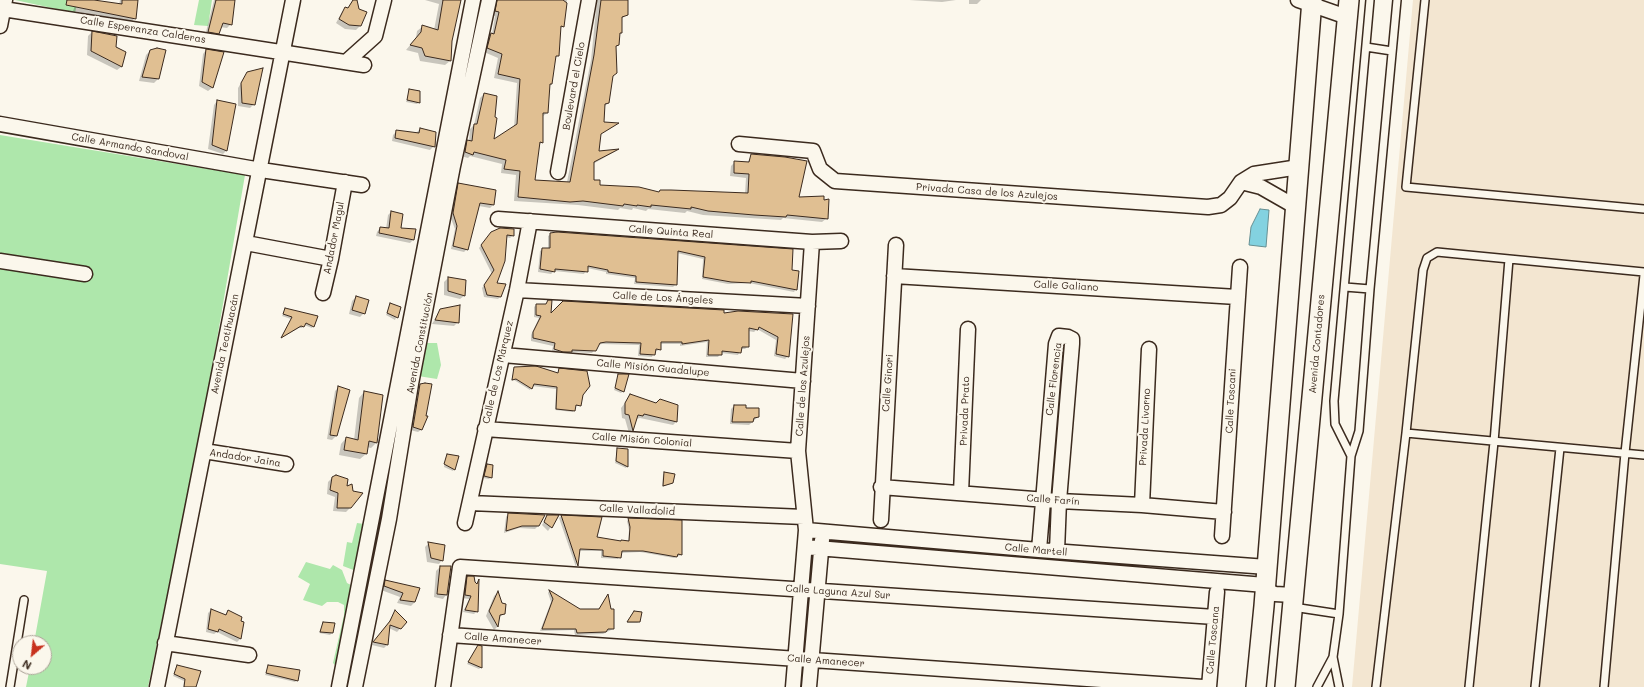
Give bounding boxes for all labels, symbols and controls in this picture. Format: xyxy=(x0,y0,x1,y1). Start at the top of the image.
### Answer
street label: Calle Esperanza Calderas xyxy=(79,14,207,46)
street label: Boulevard el Cielo xyxy=(560,41,588,131)
street label: Calle Armando Sandoval xyxy=(71,131,189,163)
street label: Privada Casa de los Azulejos xyxy=(916,181,1058,203)
street label: Andador Magul xyxy=(321,201,347,275)
street label: Calle Quinta Real xyxy=(628,223,714,241)
street label: Calle Galiano xyxy=(1033,278,1099,294)
street label: Calle de Los Ángeles xyxy=(612,289,714,307)
street label: Avenida Constitución xyxy=(404,291,436,395)
street label: Avenida Teotihuacán xyxy=(209,293,241,395)
street label: Avenida Contadores xyxy=(1307,294,1327,394)
street label: Calle de Los Márquez xyxy=(480,319,516,425)
street label: Calle de los Azulejos xyxy=(793,335,813,437)
street label: Calle Florencia xyxy=(1044,342,1064,416)
street label: Calle Ginori xyxy=(880,354,896,412)
street label: Calle Misión Guadalupe xyxy=(596,357,710,379)
street label: Calle Toscani xyxy=(1223,368,1239,434)
street label: Privada Prato xyxy=(958,376,972,446)
street label: Privada Livorno xyxy=(1137,388,1153,466)
street label: Calle Misión Colonial xyxy=(592,431,692,449)
street label: Andador Jaina xyxy=(208,446,282,470)
street label: Calle Farín xyxy=(1026,492,1080,508)
street label: Calle Valladolid xyxy=(599,502,675,518)
street label: Calle Martell xyxy=(1004,541,1068,559)
street label: Calle Laguna Azul Sur xyxy=(785,582,891,602)
street label: Calle Toscana xyxy=(1204,606,1222,674)
street label: Calle Amanecer xyxy=(464,630,542,648)
north arrow xyxy=(12,635,52,675)
street label: Calle Amanecer xyxy=(787,652,865,670)
text: N xyxy=(19,657,34,674)

